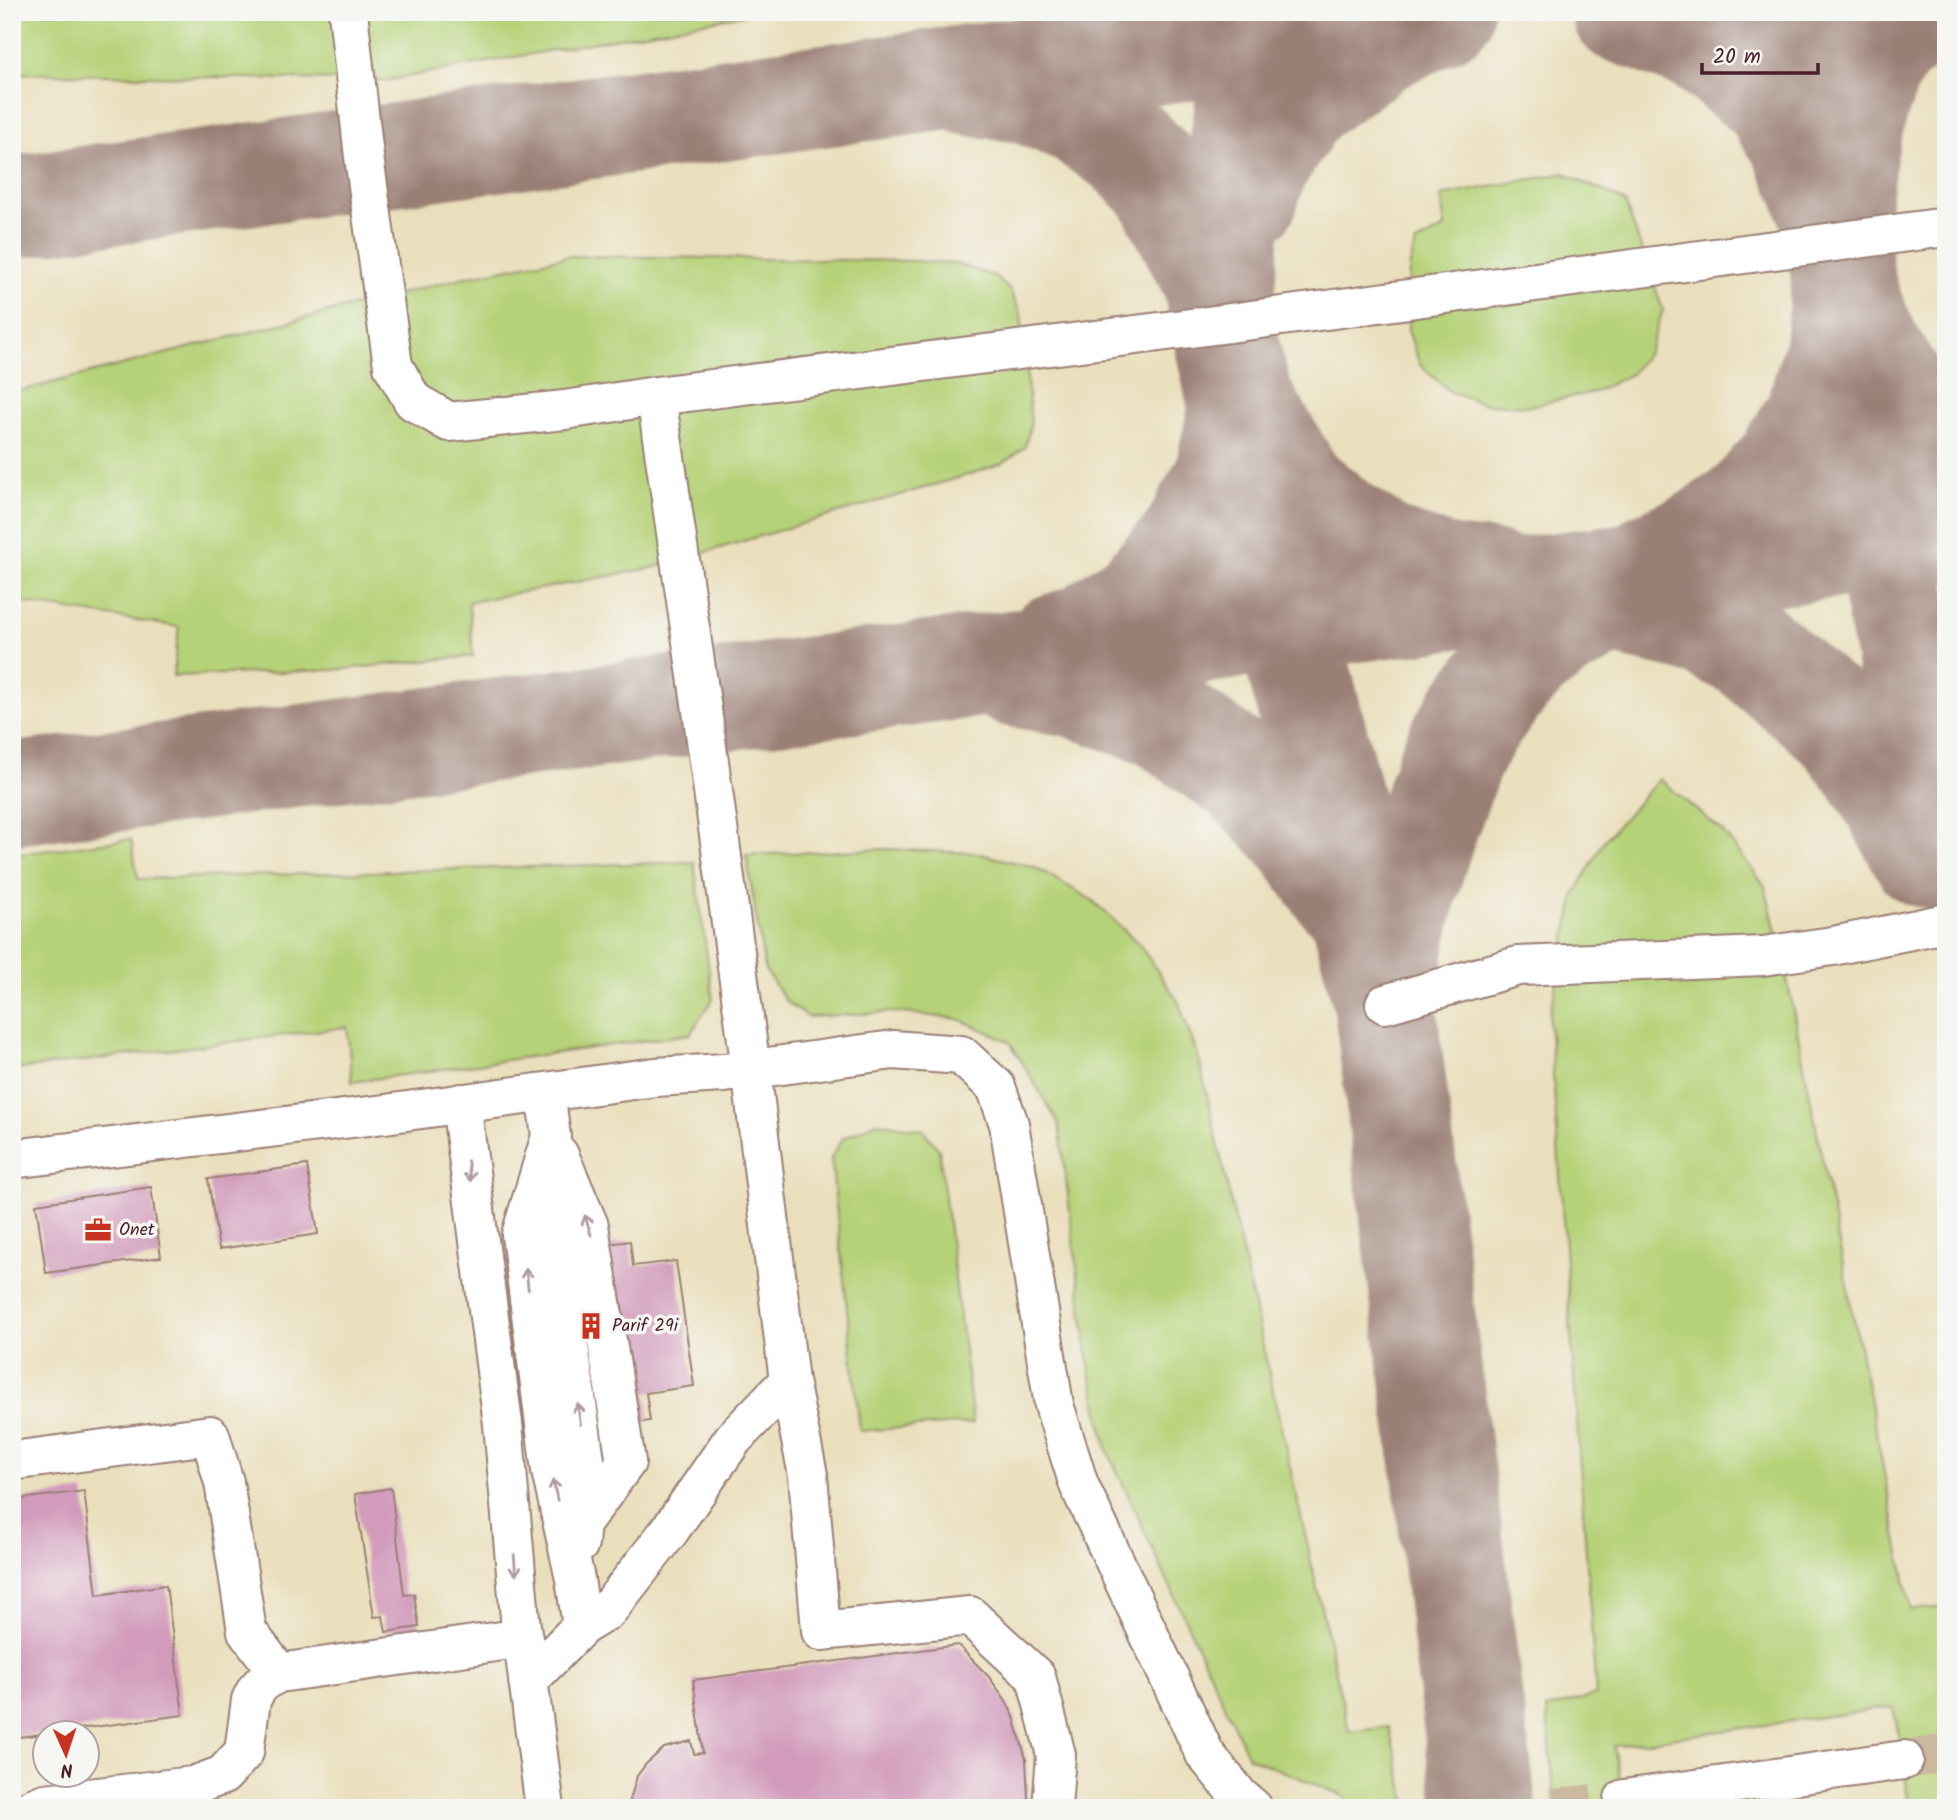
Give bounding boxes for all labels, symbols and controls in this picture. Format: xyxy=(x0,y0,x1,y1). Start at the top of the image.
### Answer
scale bar xyxy=(1702,32,1818,76)
text: 20 m xyxy=(1713,41,1761,74)
one-way arrow xyxy=(463,1159,476,1182)
office icon: Onet xyxy=(83,1215,113,1245)
one-way arrow xyxy=(580,1215,593,1237)
place label: Onet xyxy=(119,1216,156,1245)
one-way arrow xyxy=(520,1268,533,1290)
building icon: Parif 29i xyxy=(576,1311,606,1341)
place label: Parif 29i xyxy=(612,1312,679,1341)
one-way arrow xyxy=(572,1403,585,1426)
one-way arrow xyxy=(548,1479,562,1502)
one-way arrow xyxy=(509,1553,522,1576)
north arrow xyxy=(32,1718,102,1788)
text: N xyxy=(60,1754,74,1784)

